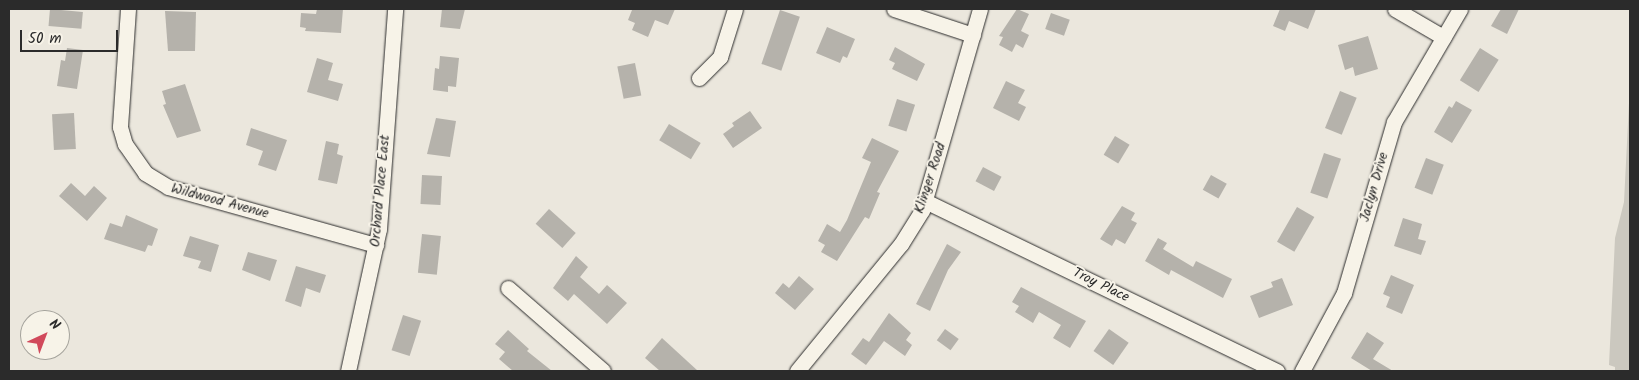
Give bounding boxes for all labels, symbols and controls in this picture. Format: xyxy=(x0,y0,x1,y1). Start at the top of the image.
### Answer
scale bar xyxy=(22,20,120,52)
text: 50 m xyxy=(28,27,62,51)
street label: Orchard Place East xyxy=(367,134,393,248)
street label: Klinger Road xyxy=(911,140,949,216)
street label: Jaclyn Drive xyxy=(1356,150,1392,224)
street label: Wildwood Avenue xyxy=(169,180,271,222)
street label: Troy Place xyxy=(1070,264,1132,306)
north arrow xyxy=(20,310,70,360)
text: N xyxy=(44,314,65,336)

